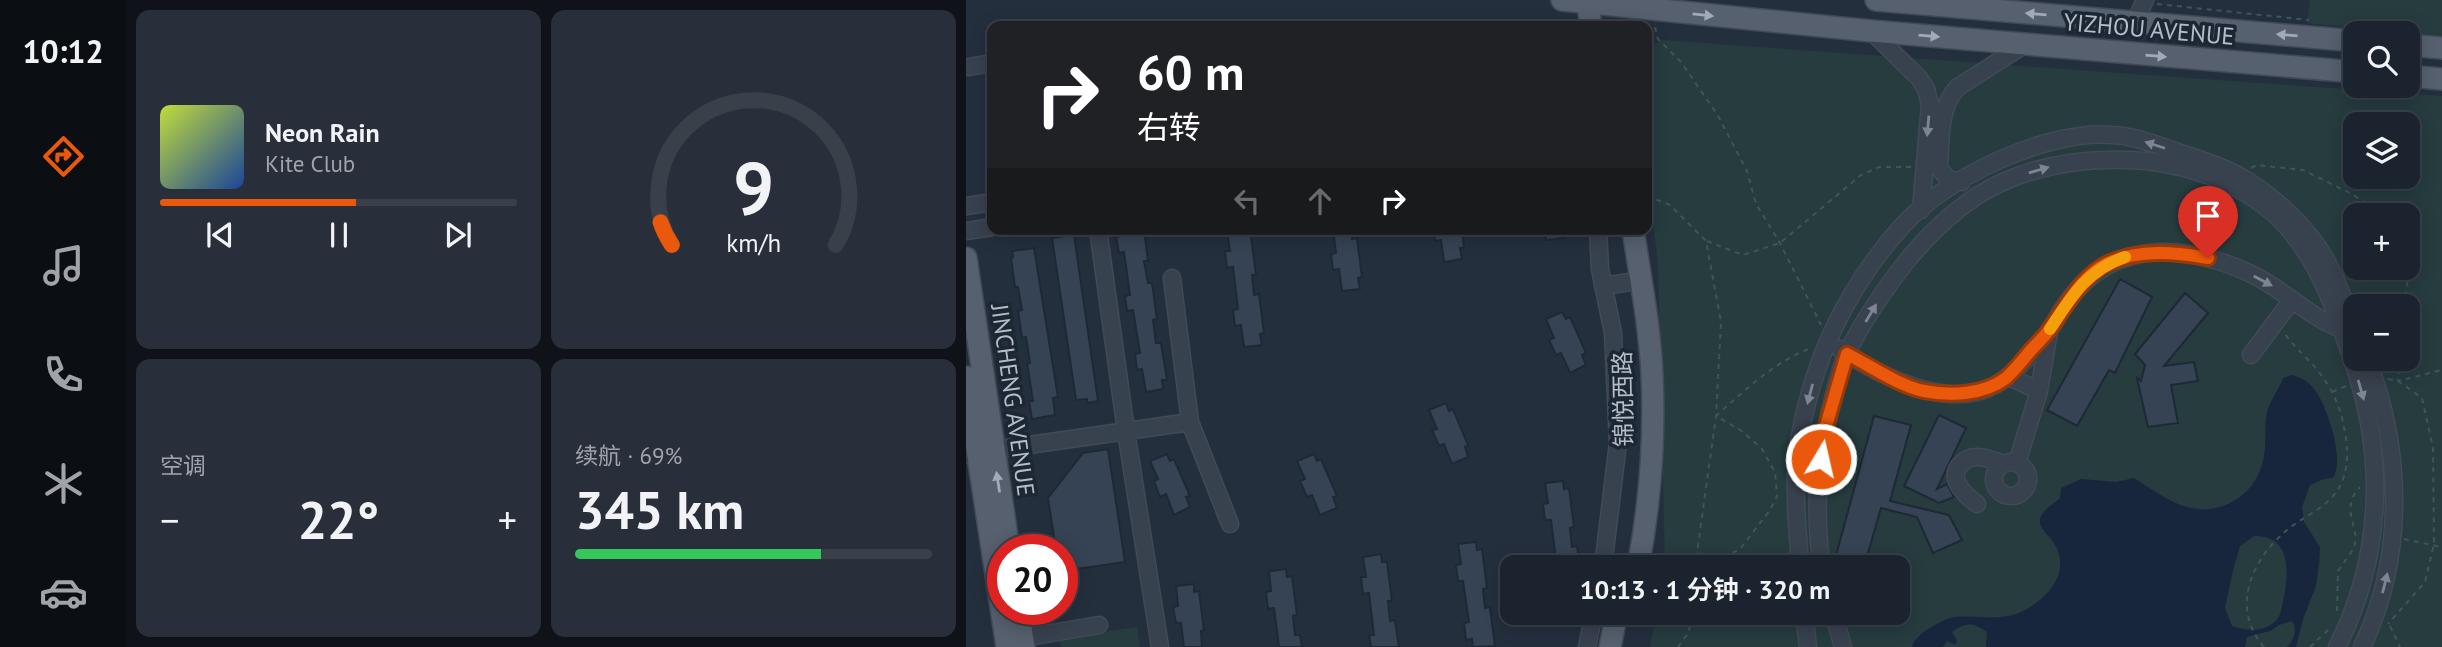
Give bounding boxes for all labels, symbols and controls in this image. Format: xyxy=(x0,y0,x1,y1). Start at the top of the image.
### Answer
street label: YIZHOU AVENUE xyxy=(2062,6,2236,52)
one-way arrow xyxy=(2025,8,2047,19)
one-way arrow xyxy=(1692,9,1714,20)
map controls xyxy=(2343,21,2420,371)
button: search xyxy=(2343,21,2420,98)
one-way arrow xyxy=(2276,29,2298,40)
text: 10:12 xyxy=(22,30,104,72)
one-way arrow xyxy=(1919,31,1941,42)
text: 60 m xyxy=(1137,40,1244,104)
icon: right xyxy=(1022,49,1113,140)
one-way arrow xyxy=(2145,51,2167,62)
text: 右转 xyxy=(1137,106,1201,148)
button: layers xyxy=(2343,112,2420,189)
one-way arrow xyxy=(1922,115,1933,137)
text: Neon Rain xyxy=(265,116,380,149)
icon: directions xyxy=(39,132,88,181)
one-way arrow xyxy=(2145,139,2166,150)
text: 9 xyxy=(733,142,774,236)
text: Kite Club xyxy=(265,149,355,178)
one-way arrow xyxy=(2029,165,2050,175)
icon: left xyxy=(1228,182,1266,220)
icon: ahead xyxy=(1301,182,1339,220)
icon: right xyxy=(1374,182,1412,220)
pin xyxy=(2178,186,2238,258)
icon: arrive xyxy=(2189,197,2227,235)
button: + xyxy=(2343,203,2420,280)
icon: previous xyxy=(201,216,239,254)
icon: pause xyxy=(320,216,358,254)
icon: next xyxy=(439,216,477,254)
text: km/h xyxy=(726,227,781,259)
icon: music xyxy=(39,241,88,290)
one-way arrow xyxy=(2253,275,2273,287)
button: − xyxy=(2343,294,2420,371)
street label: JINCHENG AVENUE xyxy=(984,301,1042,498)
one-way arrow xyxy=(1865,304,1877,323)
icon: phone xyxy=(39,350,88,399)
street label: 锦悦西路 xyxy=(1607,351,1639,447)
one-way arrow xyxy=(2357,379,2367,400)
one-way arrow xyxy=(1804,383,1815,405)
position arrow xyxy=(1784,422,1858,496)
text: 续航 · 69% xyxy=(575,441,682,470)
text: 空调 xyxy=(160,451,206,480)
icon: climate xyxy=(39,459,88,508)
one-way arrow xyxy=(993,471,1004,493)
text: 345 km xyxy=(575,476,744,543)
text: 22° xyxy=(298,486,379,553)
text: − xyxy=(160,495,179,544)
text: + xyxy=(498,495,517,544)
speed limit sign: 20 xyxy=(987,534,1078,625)
icon: car xyxy=(39,568,88,617)
one-way arrow xyxy=(2380,572,2391,594)
text: 10:13 · 1 分钟 · 320 m xyxy=(1580,573,1830,606)

